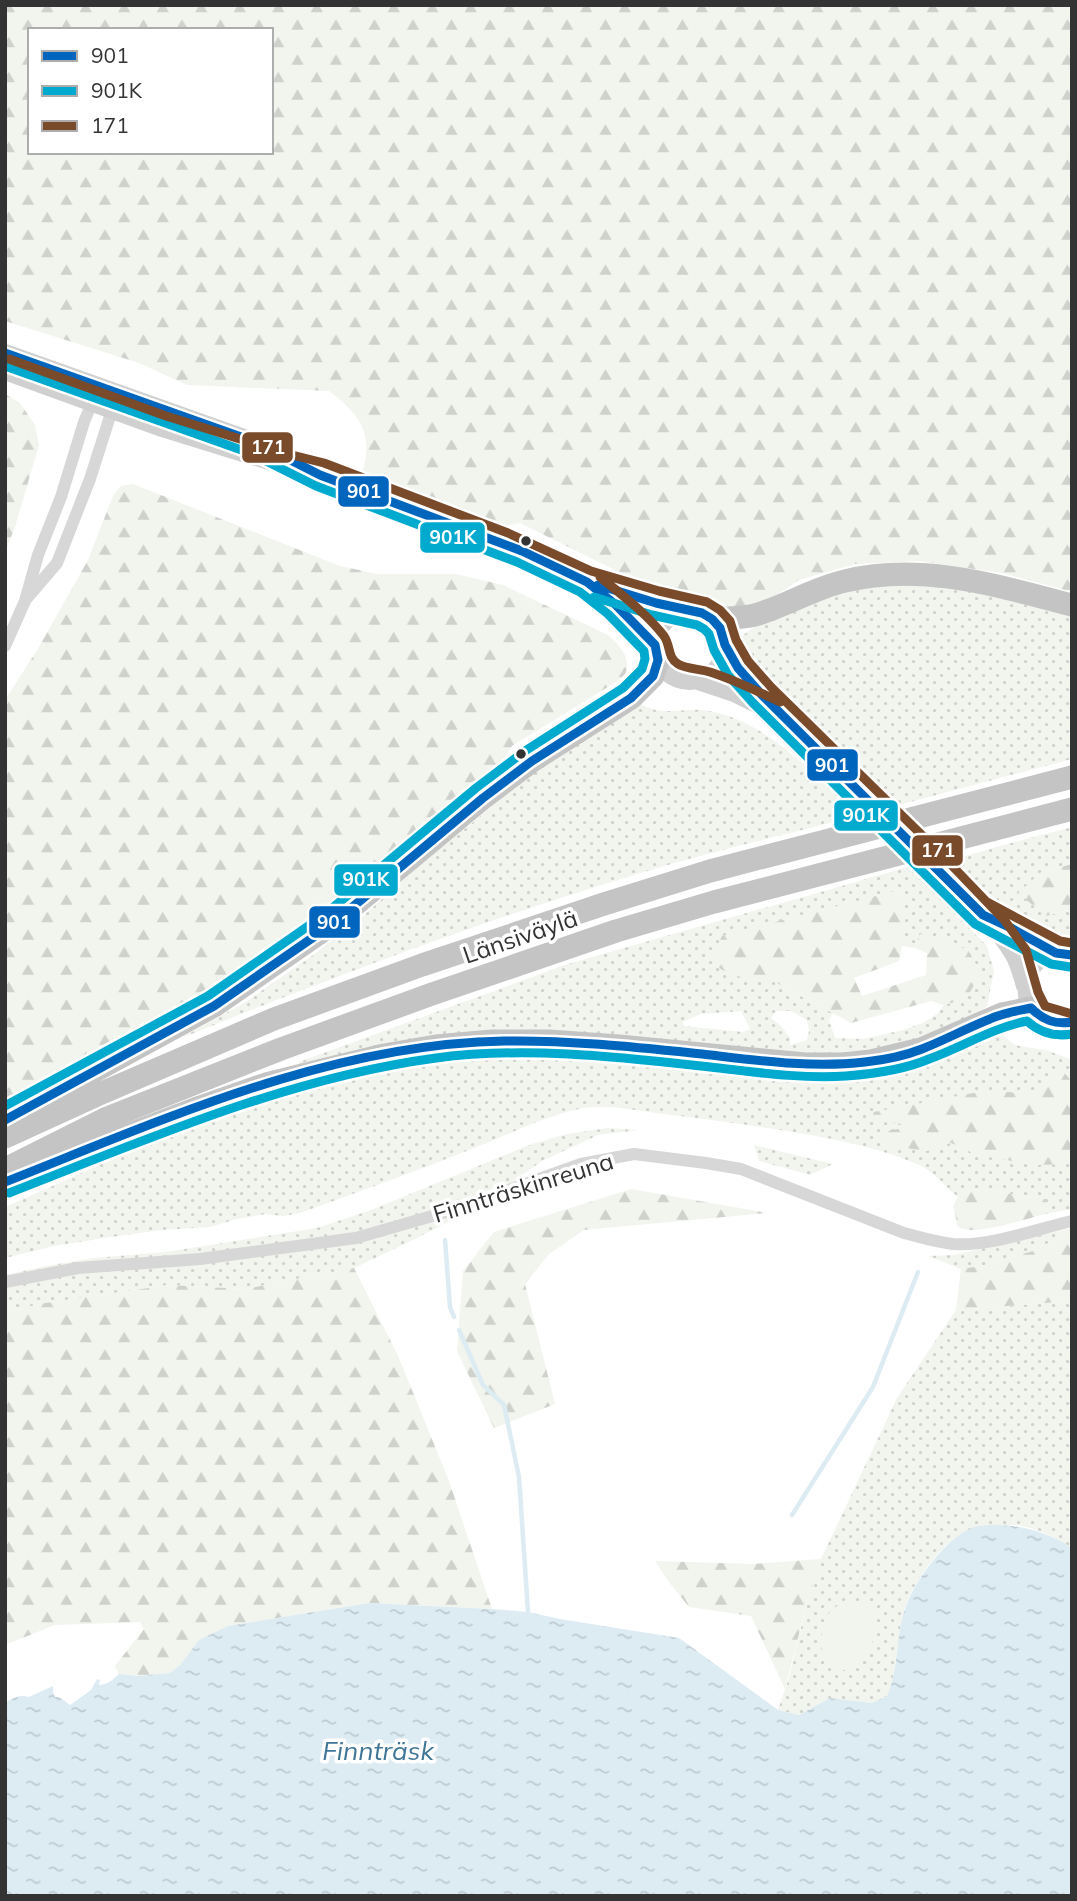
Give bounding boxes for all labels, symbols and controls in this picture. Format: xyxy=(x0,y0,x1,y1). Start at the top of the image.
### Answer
legend xyxy=(28,28,273,154)
text: 901 xyxy=(91,42,129,68)
text: 901K xyxy=(91,77,143,103)
text: 171 xyxy=(91,112,129,138)
line badge: 171 xyxy=(241,431,294,464)
text: 171 xyxy=(251,435,285,459)
line badge: 901 xyxy=(337,475,390,508)
text: 901 xyxy=(347,479,381,503)
line badge: 901K xyxy=(419,521,486,554)
text: 901K xyxy=(430,525,478,549)
unlabelled marker xyxy=(519,534,533,548)
unlabelled marker xyxy=(514,747,528,761)
line badge: 901 xyxy=(806,748,859,782)
text: 901 xyxy=(815,753,849,777)
line badge: 901K xyxy=(833,799,899,832)
text: 901K xyxy=(843,803,891,827)
line badge: 171 xyxy=(911,834,964,867)
text: 171 xyxy=(921,838,955,862)
line badge: 901K xyxy=(333,863,399,897)
text: 901K xyxy=(343,867,391,891)
street label: Länsiväylä xyxy=(459,902,581,970)
line badge: 901 xyxy=(308,905,361,939)
text: 901 xyxy=(317,910,351,934)
street label: Finnträskinreuna xyxy=(429,1145,617,1229)
water label: Finnträsk xyxy=(322,1734,434,1767)

